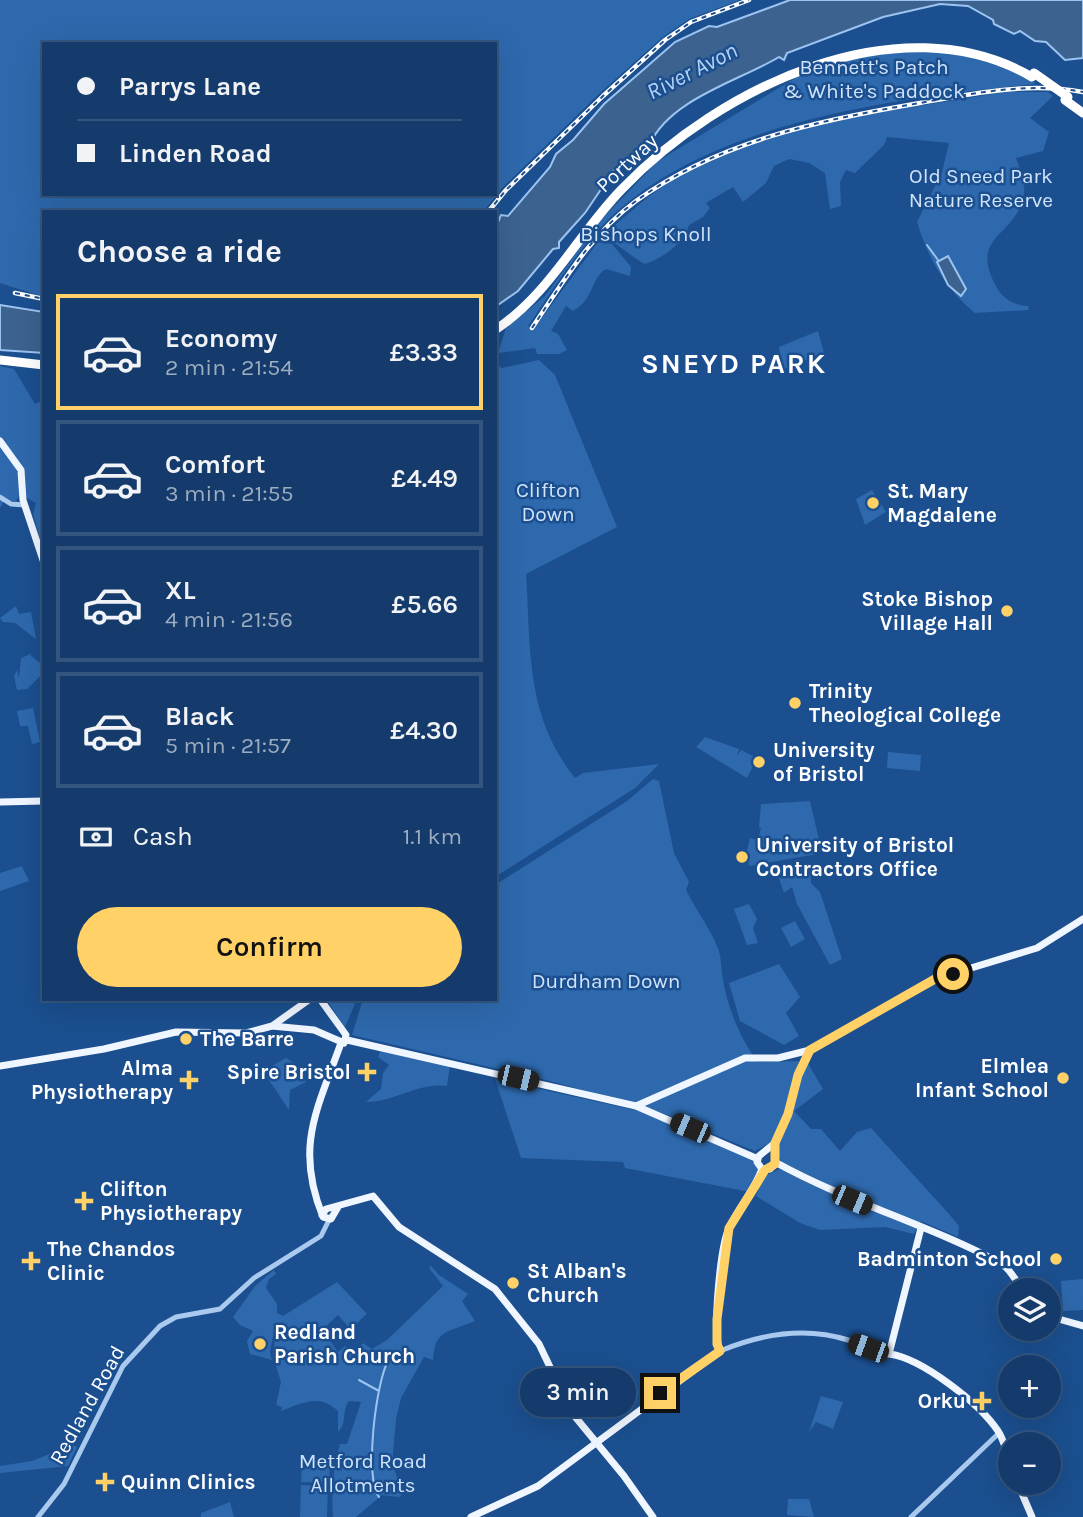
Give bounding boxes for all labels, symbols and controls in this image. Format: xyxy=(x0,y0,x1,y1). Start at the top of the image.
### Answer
water label: River Avon xyxy=(642,37,742,105)
park label: Bennett's Patch & White's Paddock xyxy=(783,55,965,103)
text: Parrys Lane xyxy=(119,71,261,102)
street label: Portway xyxy=(591,128,663,197)
text: Linden Road xyxy=(119,138,272,169)
park label: Old Sneed Park Nature Reserve xyxy=(909,164,1053,212)
park label: Bishops Knoll xyxy=(580,222,712,246)
text: Choose a ride xyxy=(77,233,282,270)
icon: car xyxy=(81,321,144,384)
text: Economy xyxy=(165,323,277,354)
text: £3.33 xyxy=(389,337,458,368)
district label: SNEYD PARK xyxy=(641,347,827,380)
text: 2 min · 21:54 xyxy=(165,354,293,381)
icon: car xyxy=(81,447,144,510)
text: Comfort xyxy=(165,449,266,480)
text: £4.49 xyxy=(391,463,458,494)
park label: Clifton Down xyxy=(516,478,580,526)
place label: St. Mary Magdalene xyxy=(887,479,997,527)
text: 3 min · 21:55 xyxy=(165,480,294,507)
marker: St. Mary Magdalene xyxy=(865,495,881,511)
icon: car xyxy=(81,573,144,636)
text: XL xyxy=(165,575,196,606)
place label: Stoke Bishop Village Hall xyxy=(861,587,993,635)
text: £5.66 xyxy=(391,589,458,620)
marker: Stoke Bishop Village Hall xyxy=(999,603,1015,619)
text: 4 min · 21:56 xyxy=(165,606,293,633)
place label: Trinity Theological College xyxy=(809,679,1001,727)
marker: Trinity Theological College xyxy=(787,695,803,711)
icon: car xyxy=(81,699,144,762)
text: Black xyxy=(165,701,234,732)
text: £4.30 xyxy=(390,715,458,746)
text: 5 min · 21:57 xyxy=(165,732,291,759)
place label: University of Bristol xyxy=(773,738,875,786)
marker: University of Bristol xyxy=(751,754,767,770)
icon: cash xyxy=(77,818,115,856)
text: Cash xyxy=(133,821,193,852)
text: 1.1 km xyxy=(403,823,462,850)
place label: University of Bristol Contractors Office xyxy=(756,833,954,881)
marker: University of Bristol Contractors Office xyxy=(734,849,750,865)
button: Confirm xyxy=(77,907,462,987)
route start xyxy=(937,958,969,990)
park label: Durdham Down xyxy=(532,969,680,993)
place label: The Barre xyxy=(200,1027,294,1051)
marker: The Barre xyxy=(178,1031,194,1047)
place label: Elmlea Infant School xyxy=(915,1054,1049,1102)
place label: Alma Physiotherapy xyxy=(31,1056,173,1104)
place label: Spire Bristol xyxy=(227,1060,351,1084)
marker: Spire Bristol xyxy=(357,1062,377,1082)
car xyxy=(496,1063,541,1093)
marker: Alma Physiotherapy xyxy=(179,1070,199,1090)
marker: Elmlea Infant School xyxy=(1055,1070,1071,1086)
car xyxy=(667,1110,714,1146)
place label: Clifton Physiotherapy xyxy=(100,1177,243,1225)
car xyxy=(829,1182,876,1218)
marker: Clifton Physiotherapy xyxy=(74,1191,94,1211)
place label: The Chandos Clinic xyxy=(47,1237,175,1285)
place label: Badminton School xyxy=(857,1247,1042,1271)
marker: The Chandos Clinic xyxy=(21,1251,41,1271)
marker: Badminton School xyxy=(1048,1251,1064,1267)
place label: St Alban's Church xyxy=(527,1259,627,1307)
marker: St Alban's Church xyxy=(505,1275,521,1291)
map controls xyxy=(998,1278,1061,1495)
button: layers xyxy=(998,1278,1061,1341)
place label: Redland Parish Church xyxy=(274,1320,415,1368)
car xyxy=(845,1331,892,1365)
marker: Redland Parish Church xyxy=(252,1336,268,1352)
street label: Redland Road xyxy=(45,1341,129,1469)
button: + xyxy=(998,1355,1061,1418)
callout: 3 min xyxy=(520,1368,636,1418)
route end xyxy=(644,1377,676,1409)
text: 3 min xyxy=(546,1379,610,1406)
place label: Orku xyxy=(918,1389,966,1413)
marker: Orku xyxy=(972,1391,992,1411)
button: − xyxy=(998,1432,1061,1495)
park label: Metford Road Allotments xyxy=(299,1449,427,1497)
place label: Quinn Clinics xyxy=(121,1470,256,1494)
marker: Quinn Clinics xyxy=(95,1472,115,1492)

